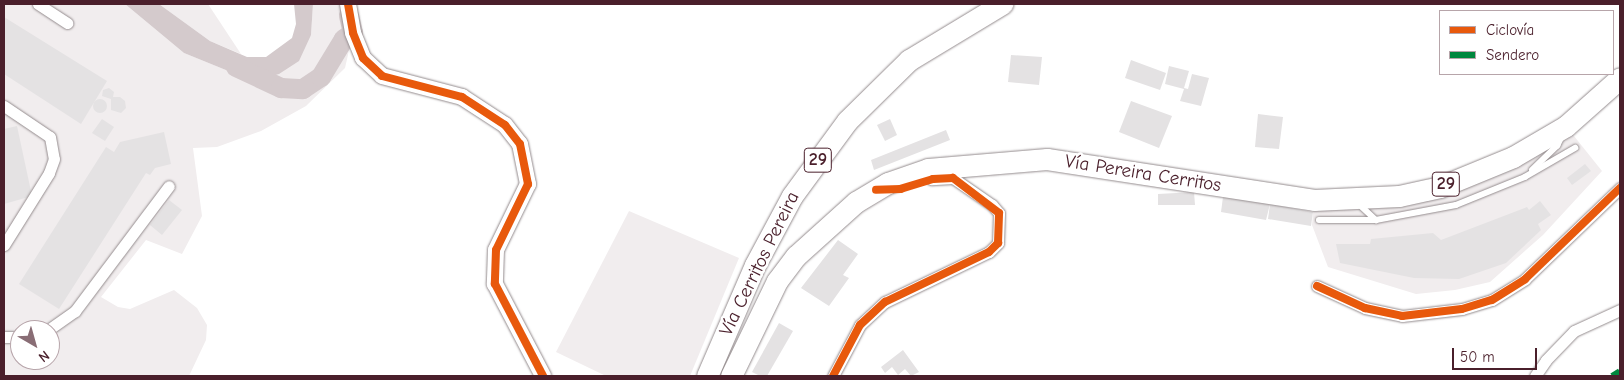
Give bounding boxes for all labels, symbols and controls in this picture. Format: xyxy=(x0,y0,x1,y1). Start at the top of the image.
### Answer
legend xyxy=(1439,10,1614,75)
text: Ciclovía xyxy=(1486,21,1534,39)
text: Sendero xyxy=(1486,46,1539,64)
road number: 29 xyxy=(803,144,833,176)
street label: Vía Pereira Cerritos xyxy=(1063,150,1223,198)
road number: 29 xyxy=(1431,168,1461,200)
street label: Vía Cerritos Pereira xyxy=(715,188,805,340)
north arrow xyxy=(10,320,60,370)
scale bar xyxy=(1454,338,1539,370)
text: N xyxy=(35,347,53,366)
text: 50 m xyxy=(1460,348,1495,366)

